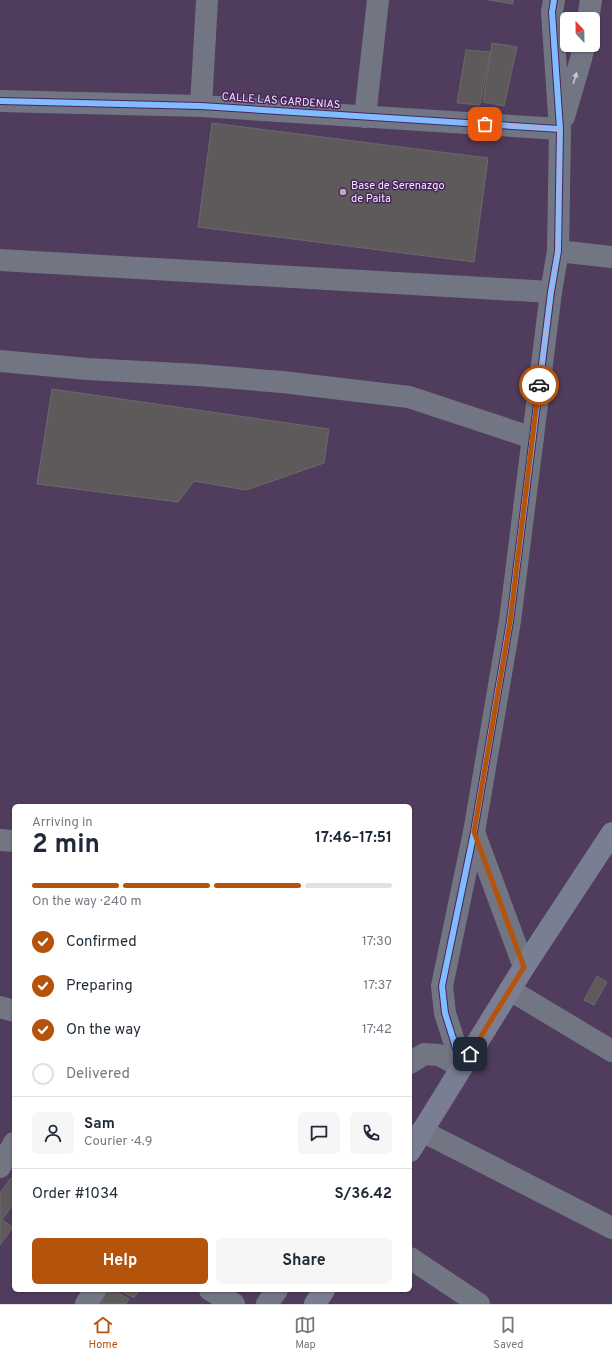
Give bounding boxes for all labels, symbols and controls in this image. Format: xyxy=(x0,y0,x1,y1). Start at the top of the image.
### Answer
north arrow xyxy=(560,12,600,52)
map controls xyxy=(560,12,600,52)
one-way arrow xyxy=(573,72,579,84)
street label: CALLE LAS GARDENIAS xyxy=(221,90,341,112)
pin xyxy=(468,107,502,141)
icon: bag xyxy=(474,113,496,135)
place label: Base de Serenazgo de Paita xyxy=(351,179,445,206)
marker: Base de Serenazgo de Paita xyxy=(338,187,348,197)
courier xyxy=(519,365,559,405)
icon: car xyxy=(528,374,550,396)
text: Arriving in xyxy=(32,815,93,831)
text: 2 min xyxy=(32,829,100,862)
text: 17:46–17:51 xyxy=(315,829,392,848)
text: On the way · 240 m xyxy=(32,894,141,910)
icon: check xyxy=(32,931,54,953)
text: Confirmed xyxy=(66,933,137,952)
text: 17:30 xyxy=(362,934,392,950)
icon: check xyxy=(32,975,54,997)
text: Preparing xyxy=(66,977,133,996)
text: 17:37 xyxy=(364,978,392,994)
icon: check xyxy=(32,1019,54,1041)
text: On the way xyxy=(66,1021,141,1040)
text: 17:42 xyxy=(362,1022,392,1038)
pin xyxy=(453,1037,487,1071)
icon: home xyxy=(459,1043,481,1065)
text: Delivered xyxy=(66,1065,130,1084)
button: person xyxy=(32,1112,74,1154)
button: chat xyxy=(298,1112,340,1154)
button: phone xyxy=(350,1112,392,1154)
text: Sam xyxy=(84,1115,115,1134)
text: Courier · 4.9 xyxy=(84,1134,152,1150)
text: Order #1034 xyxy=(32,1185,118,1204)
text: S/36.42 xyxy=(335,1185,392,1204)
button: Help xyxy=(32,1238,208,1284)
button: Share xyxy=(216,1238,392,1284)
tab: Home xyxy=(88,1314,118,1352)
tab: Map xyxy=(294,1314,316,1352)
tab: Saved xyxy=(493,1314,524,1352)

